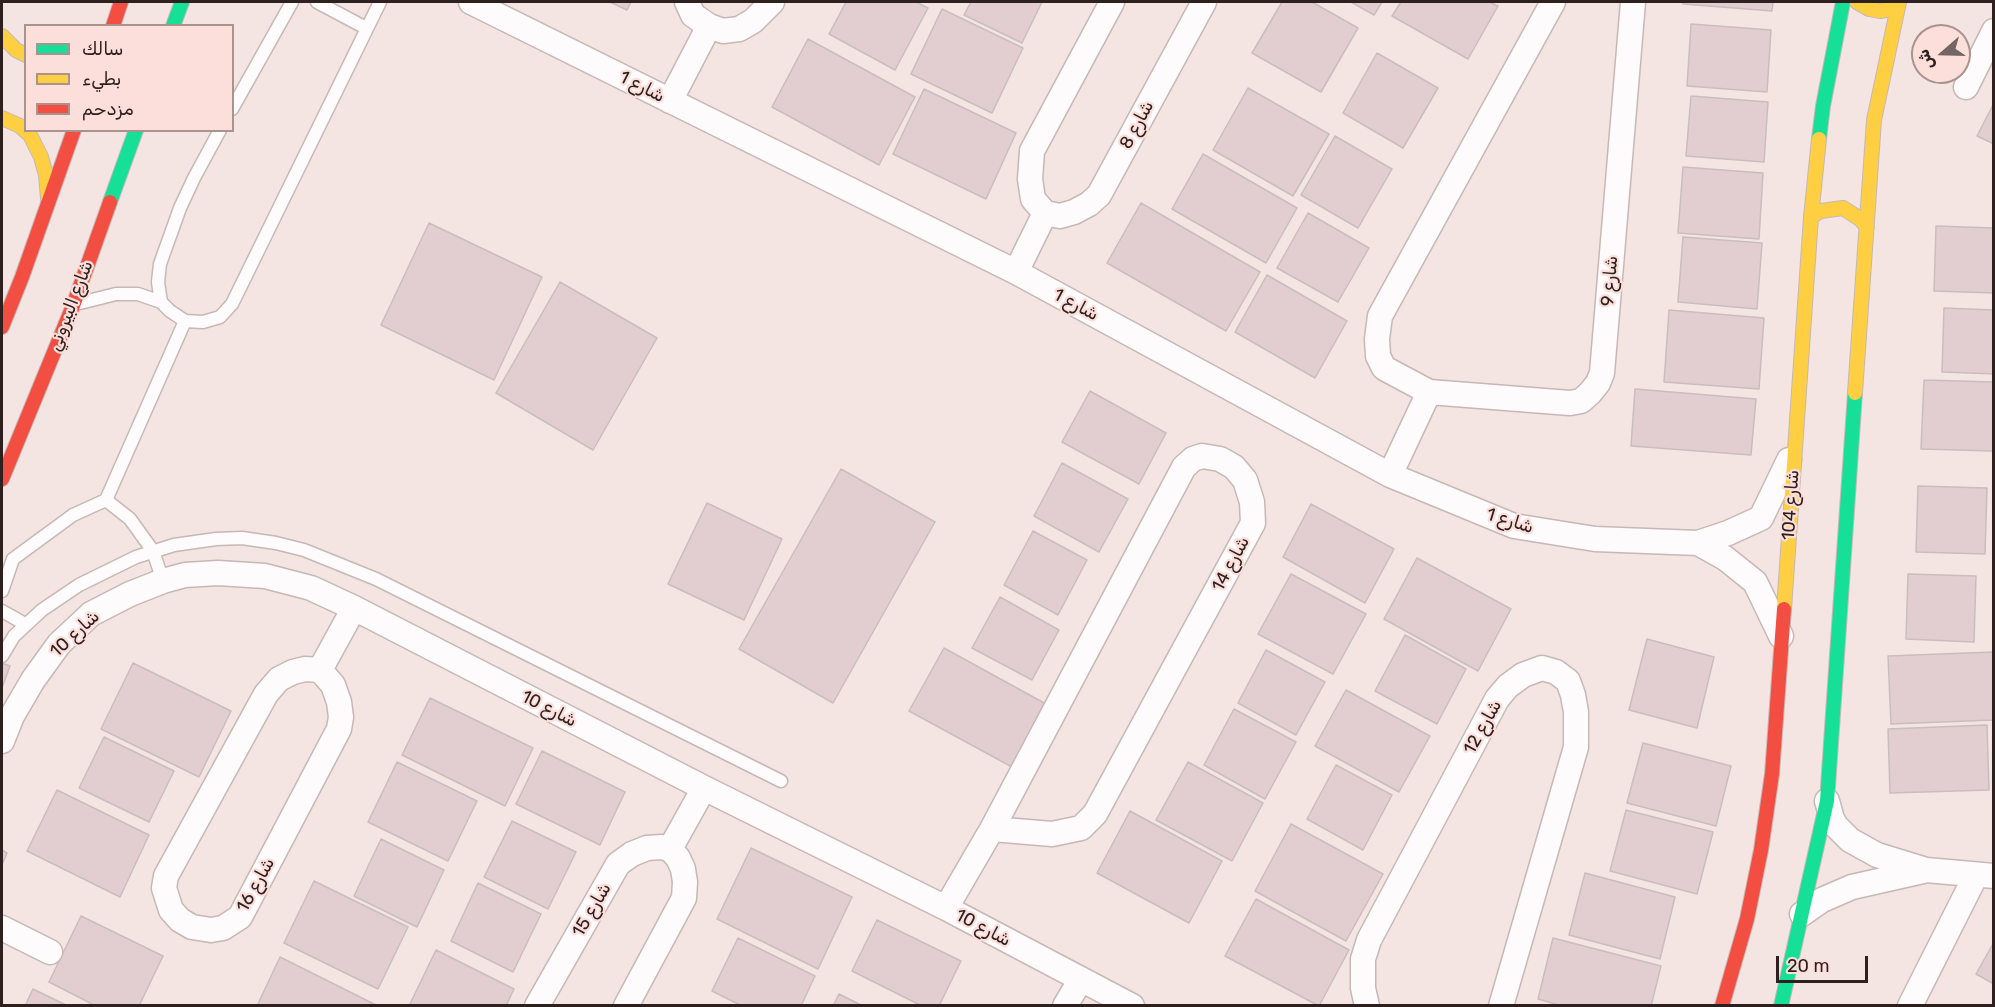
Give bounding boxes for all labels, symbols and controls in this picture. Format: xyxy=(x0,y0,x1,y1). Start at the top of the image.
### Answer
legend xyxy=(24,24,234,132)
north arrow xyxy=(1911,24,1971,84)
text: سالك xyxy=(82,38,123,60)
text: ش xyxy=(1913,47,1938,72)
street label: شارع 1 xyxy=(616,66,668,108)
text: بطيء xyxy=(82,68,121,90)
street label: شارع 8 xyxy=(1115,97,1159,153)
text: مزدحم xyxy=(82,98,134,120)
street label: شارع 9 xyxy=(1597,255,1623,307)
street label: شارع البيروني xyxy=(44,258,98,354)
street label: شارع 1 xyxy=(1050,284,1102,326)
street label: شارع 104 xyxy=(1778,469,1804,541)
street label: شارع 1 xyxy=(1484,504,1536,538)
street label: شارع 14 xyxy=(1208,533,1254,595)
street label: شارع 10 xyxy=(46,606,104,662)
street label: شارع 10 xyxy=(518,686,580,732)
street label: شارع 12 xyxy=(1459,696,1507,758)
street label: شارع 16 xyxy=(232,854,280,916)
street label: شارع 15 xyxy=(568,879,616,941)
street label: شارع 10 xyxy=(952,905,1014,951)
scale bar xyxy=(1779,944,1870,982)
text: 20 m xyxy=(1787,955,1829,977)

